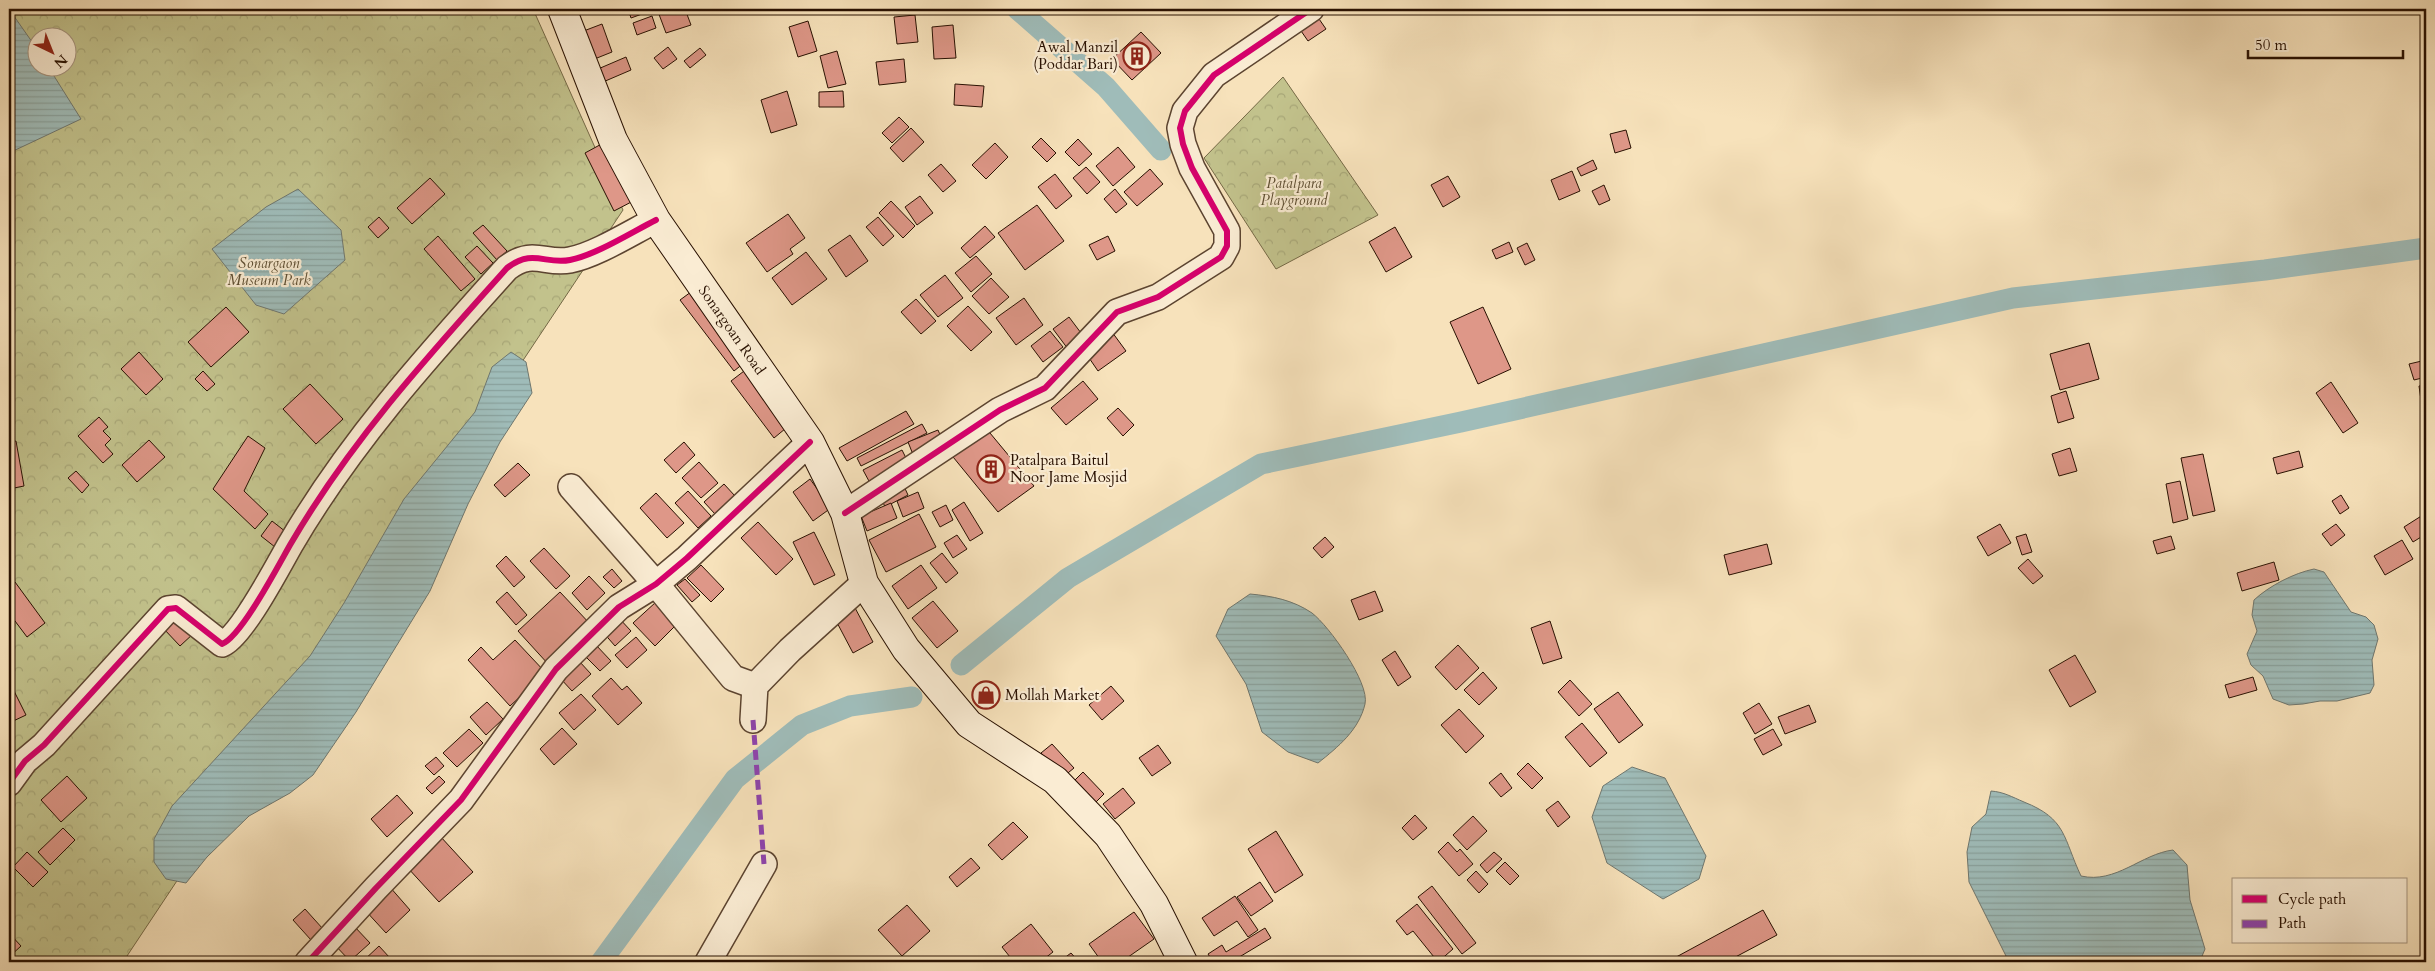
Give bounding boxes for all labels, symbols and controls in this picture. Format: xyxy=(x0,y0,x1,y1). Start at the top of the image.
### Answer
north arrow xyxy=(28,28,78,78)
scale bar xyxy=(2248,28,2402,60)
text: 50 m xyxy=(2255,35,2287,55)
place label: Awal Manzil (Poddar Bari) xyxy=(1033,37,1118,74)
building icon: Awal Manzil (Poddar Bari) xyxy=(1122,41,1152,71)
text: N xyxy=(50,50,71,72)
park label: Patalpara Playground xyxy=(1260,173,1328,210)
park label: Sonargaon Museum Park xyxy=(227,253,311,290)
street label: Sonargoan Road xyxy=(694,281,770,379)
place label: Patalpara Baitul Noor Jame Mosjid xyxy=(1010,450,1127,487)
building icon: Patalpara Baitul Noor Jame Mosjid xyxy=(976,454,1006,484)
shop icon: Mollah Market xyxy=(971,680,1001,710)
place label: Mollah Market xyxy=(1005,685,1100,705)
legend xyxy=(2232,878,2408,944)
text: Cycle path xyxy=(2278,889,2347,909)
text: Path xyxy=(2278,913,2307,933)

